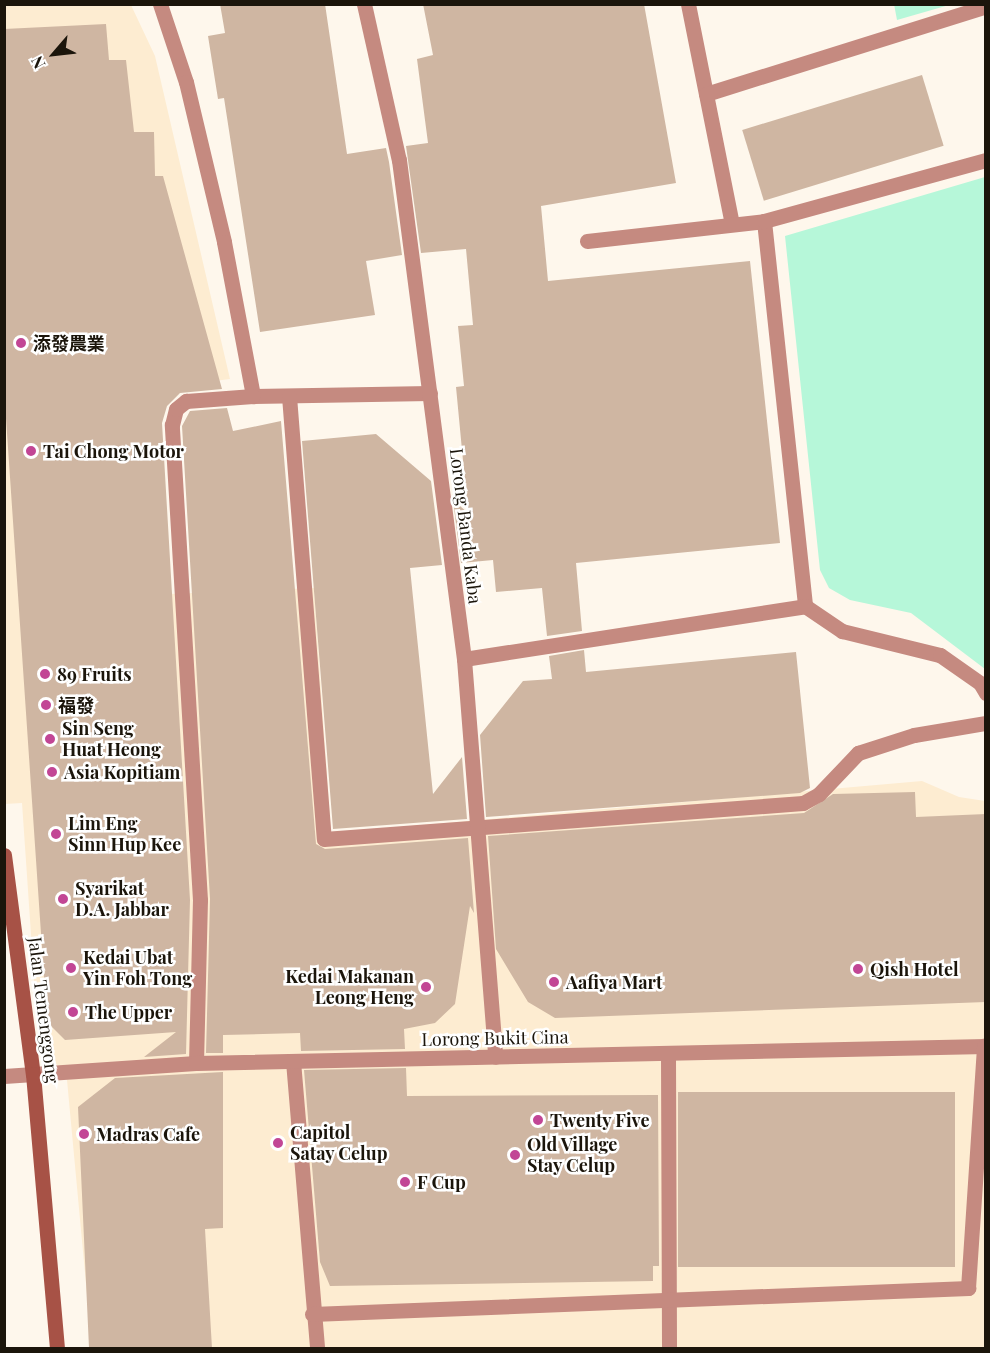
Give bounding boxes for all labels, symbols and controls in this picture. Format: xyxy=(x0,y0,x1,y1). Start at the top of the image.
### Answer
north arrow xyxy=(24,24,84,84)
text: N xyxy=(26,53,50,73)
place label: 添發農業 xyxy=(33,332,105,354)
marker: 添發農業 xyxy=(14,336,28,350)
place label: Tai Chong Motor xyxy=(43,440,184,462)
marker: Tai Chong Motor xyxy=(24,444,38,458)
street label: Lorong Banda Kaba xyxy=(446,447,486,605)
place label: 89 Fruits xyxy=(57,663,132,685)
marker: 89 Fruits xyxy=(38,667,52,681)
place label: 福發 xyxy=(58,694,94,716)
marker: 福發 xyxy=(39,698,53,712)
place label: Sin Seng Huat Heong xyxy=(62,718,161,760)
marker: Sin Seng Huat Heong xyxy=(43,732,57,746)
place label: Asia Kopitiam xyxy=(64,761,180,783)
marker: Asia Kopitiam xyxy=(45,765,59,779)
place label: Lim Eng Sinn Hup Kee xyxy=(68,813,181,856)
marker: Lim Eng Sinn Hup Kee xyxy=(49,827,63,841)
place label: Syarikat D.A. Jabbar xyxy=(75,878,169,920)
marker: Syarikat D.A. Jabbar xyxy=(56,892,70,906)
street label: Jalan Temenggong xyxy=(24,935,64,1085)
place label: Kedai Ubat Yin Foh Tong xyxy=(83,947,193,990)
place label: Qish Hotel xyxy=(870,958,959,980)
marker: Kedai Ubat Yin Foh Tong xyxy=(64,961,78,975)
marker: Qish Hotel xyxy=(851,962,865,976)
place label: Kedai Makanan Leong Heng xyxy=(285,966,414,1008)
place label: Aafiya Mart xyxy=(566,971,662,993)
marker: Aafiya Mart xyxy=(547,975,561,989)
marker: Kedai Makanan Leong Heng xyxy=(419,980,433,994)
place label: The Upper xyxy=(85,1001,172,1023)
marker: The Upper xyxy=(66,1005,80,1019)
street label: Lorong Bukit Cina xyxy=(421,1026,569,1050)
place label: Twenty Five xyxy=(550,1109,650,1131)
marker: Twenty Five xyxy=(531,1113,545,1127)
place label: Capitol Satay Celup xyxy=(290,1122,388,1164)
place label: Madras Cafe xyxy=(96,1123,200,1145)
marker: Madras Cafe xyxy=(77,1127,91,1141)
place label: Old Village Stay Celup xyxy=(527,1134,618,1176)
marker: Capitol Satay Celup xyxy=(271,1136,285,1150)
marker: Old Village Stay Celup xyxy=(508,1148,522,1162)
place label: F Cup xyxy=(417,1171,466,1193)
marker: F Cup xyxy=(398,1175,412,1189)

